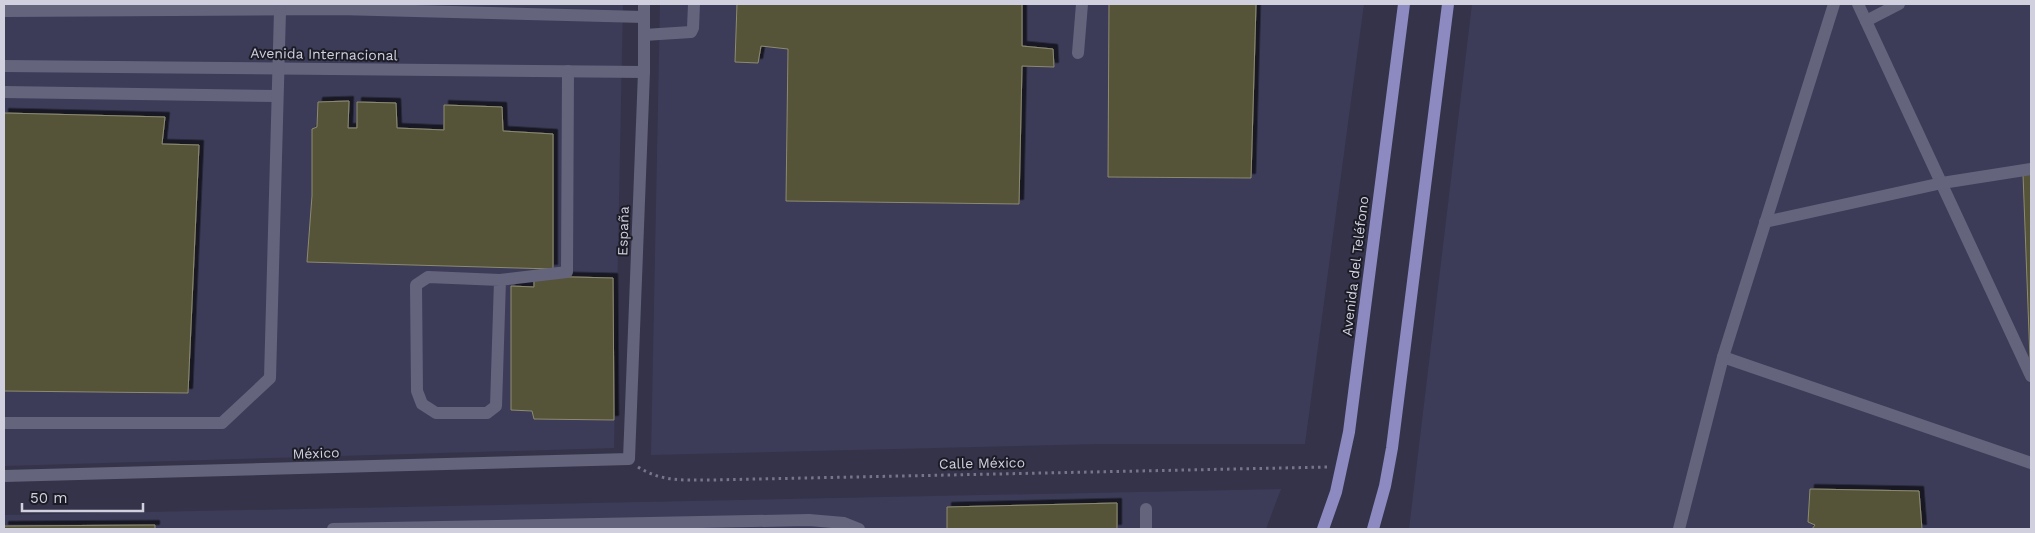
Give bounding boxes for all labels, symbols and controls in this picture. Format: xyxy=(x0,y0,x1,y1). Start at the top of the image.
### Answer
street label: Avenida Internacional xyxy=(250,45,399,63)
street label: Avenida del Teléfono xyxy=(1338,195,1372,337)
street label: España xyxy=(614,206,632,256)
street label: México xyxy=(292,444,340,462)
street label: Calle México xyxy=(939,454,1025,472)
scale bar xyxy=(22,480,144,512)
text: 50 m xyxy=(30,489,67,507)

